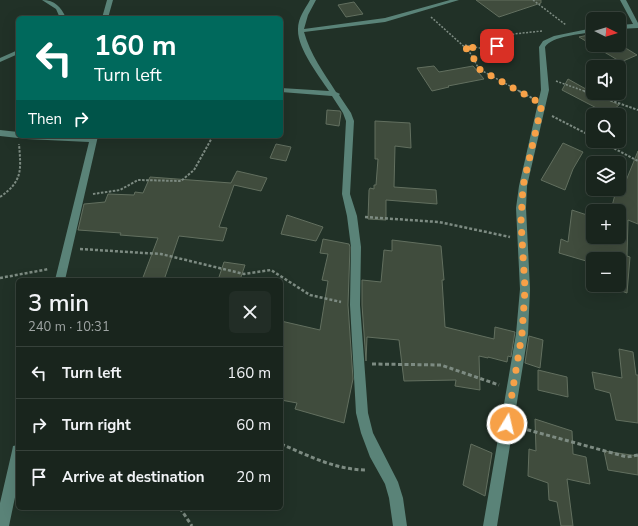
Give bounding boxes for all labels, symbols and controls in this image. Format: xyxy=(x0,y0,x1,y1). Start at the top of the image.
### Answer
north arrow xyxy=(586,12,626,52)
map controls xyxy=(586,12,626,292)
text: 160 m xyxy=(94,27,177,65)
pin xyxy=(480,29,514,63)
icon: left xyxy=(28,32,80,84)
icon: arrive xyxy=(486,35,508,57)
button: sound xyxy=(586,60,626,100)
text: Turn left xyxy=(94,63,162,87)
icon: right xyxy=(70,108,92,130)
button: search xyxy=(586,108,626,148)
text: Then xyxy=(28,109,62,129)
button: layers xyxy=(586,156,626,196)
button: + xyxy=(586,204,626,244)
button: − xyxy=(586,252,626,292)
text: 3 min xyxy=(28,287,89,319)
button: close xyxy=(229,291,271,333)
text: 240 m · 10:31 xyxy=(28,318,110,336)
icon: left xyxy=(28,362,50,384)
text: Turn left xyxy=(62,363,121,383)
text: 160 m xyxy=(227,363,271,383)
position arrow xyxy=(486,403,528,445)
icon: right xyxy=(28,414,50,436)
text: Turn right xyxy=(62,415,131,435)
text: 60 m xyxy=(236,415,271,435)
icon: arrive xyxy=(28,466,50,488)
text: Arrive at destination xyxy=(62,467,205,487)
text: 20 m xyxy=(236,467,271,487)

